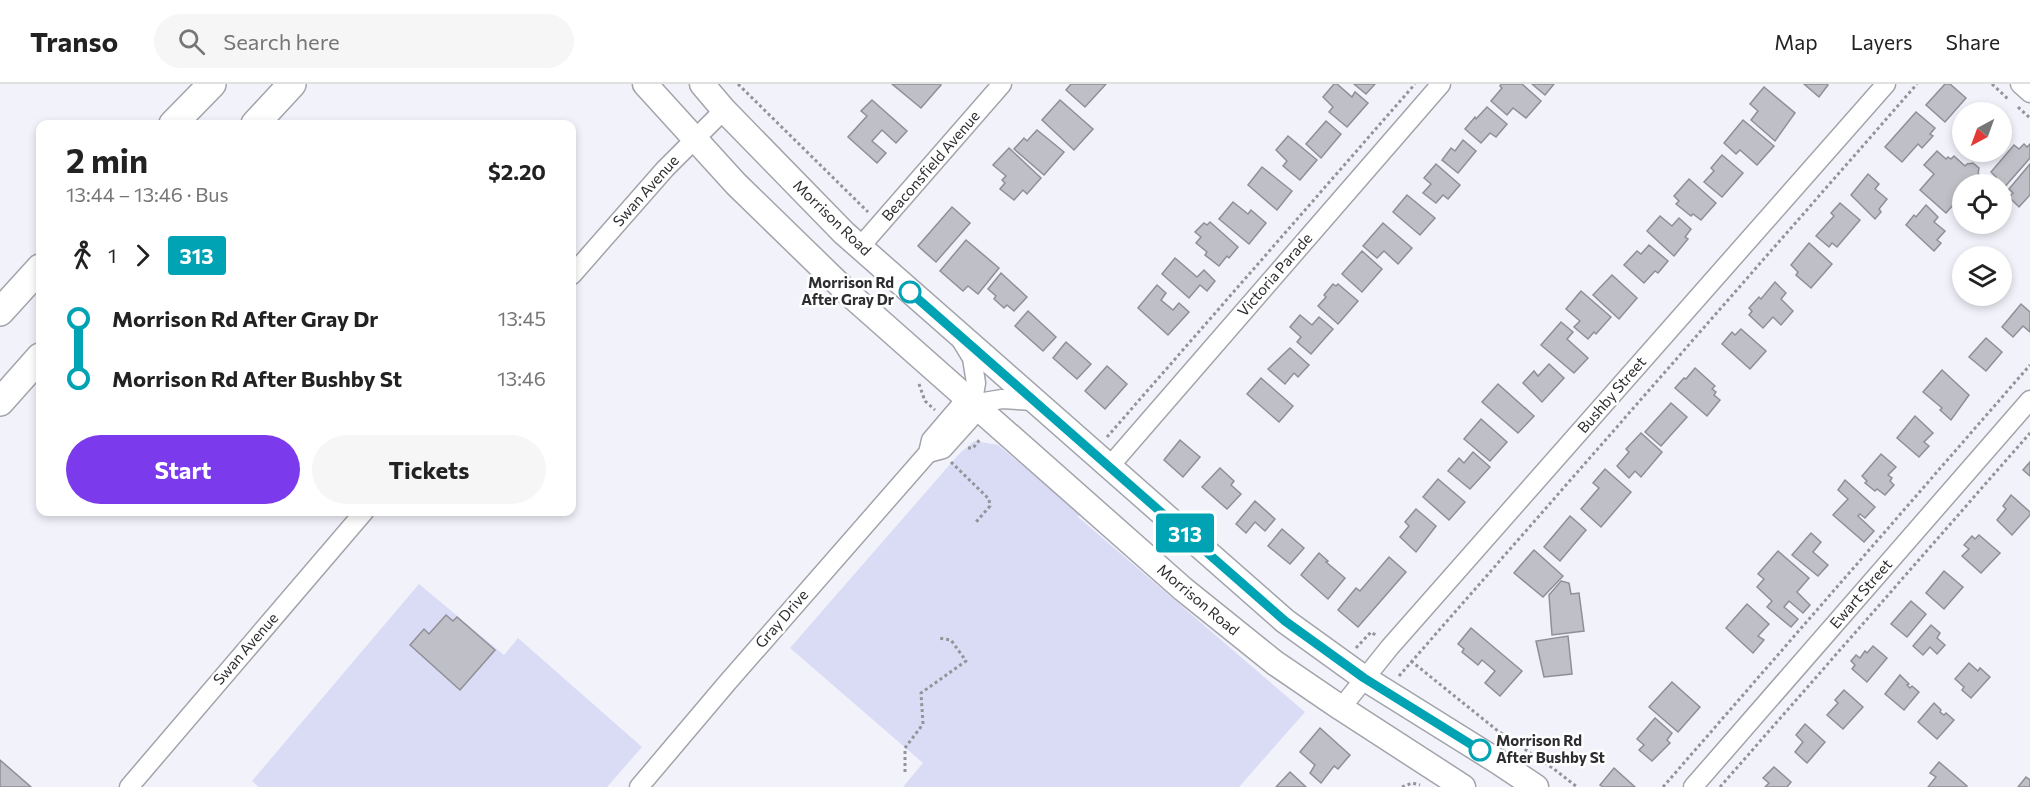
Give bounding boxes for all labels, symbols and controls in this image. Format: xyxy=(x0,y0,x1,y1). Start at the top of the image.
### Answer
search box xyxy=(154,14,574,68)
text: Transo xyxy=(30,24,118,58)
icon: search xyxy=(175,25,208,58)
text: Search here xyxy=(223,28,340,55)
text: Map xyxy=(1774,29,1818,54)
text: Layers xyxy=(1851,29,1913,54)
text: Share xyxy=(1946,29,2000,54)
north arrow xyxy=(1952,102,2012,162)
map controls xyxy=(1952,102,2012,306)
street label: Beaconsfield Avenue xyxy=(877,106,983,224)
text: 2 min xyxy=(66,139,148,180)
street label: Swan Avenue xyxy=(609,151,682,230)
text: $2.20 xyxy=(488,158,546,185)
button: locate xyxy=(1952,174,2012,234)
street label: Morrison Road xyxy=(790,176,875,259)
text: 13:44 – 13:46 · Bus xyxy=(66,182,229,206)
street label: Victoria Parade xyxy=(1233,229,1315,320)
icon: walk xyxy=(66,239,99,272)
icon: forward xyxy=(126,239,159,272)
text: 1 xyxy=(108,243,117,267)
text: 313 xyxy=(180,243,214,268)
button: layers xyxy=(1952,246,2012,306)
place label: Morrison Rd After Gray Dr xyxy=(801,273,894,308)
marker: Morrison Rd After Gray Dr xyxy=(899,281,921,303)
text: Morrison Rd After Gray Dr xyxy=(112,305,378,332)
text: 13:45 xyxy=(498,306,546,330)
street label: Bushby Street xyxy=(1573,353,1649,436)
text: Morrison Rd After Bushby St xyxy=(112,365,402,392)
text: 13:46 xyxy=(497,366,546,390)
button: Start xyxy=(66,435,300,504)
button: Tickets xyxy=(312,435,546,504)
line badge: 313 xyxy=(1150,514,1220,552)
text: 313 xyxy=(1168,521,1202,546)
street label: Ewart Street xyxy=(1825,555,1895,632)
street label: Morrison Road xyxy=(1154,560,1243,639)
street label: Gray Drive xyxy=(751,585,812,651)
street label: Swan Avenue xyxy=(209,609,281,688)
place label: Morrison Rd After Bushby St xyxy=(1496,731,1605,766)
marker: Morrison Rd After Bushby St xyxy=(1469,739,1491,761)

